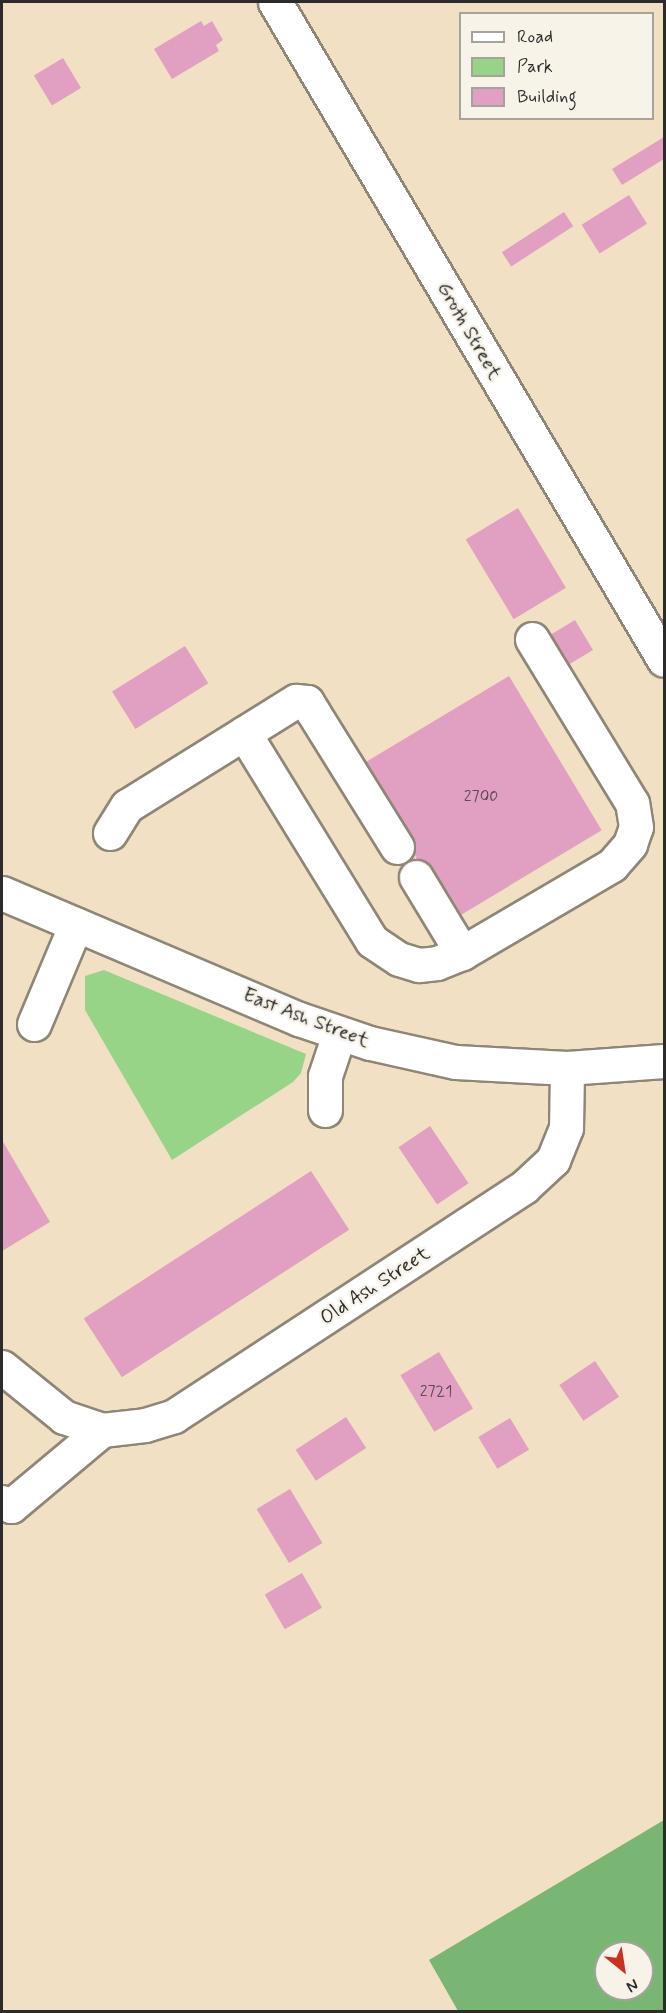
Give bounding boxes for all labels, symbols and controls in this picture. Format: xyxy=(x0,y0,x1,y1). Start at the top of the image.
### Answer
legend xyxy=(459,12,654,120)
text: Road xyxy=(517,25,553,49)
text: Park xyxy=(517,55,553,79)
text: Building xyxy=(517,85,577,109)
street label: Groth Street xyxy=(431,278,507,384)
house number: 2700 xyxy=(464,787,498,807)
street label: East Ash Street xyxy=(240,983,372,1053)
street label: Old Ash Street xyxy=(315,1242,435,1330)
house number: 2721 xyxy=(420,1382,452,1402)
north arrow xyxy=(594,1941,654,2001)
text: N xyxy=(622,1974,642,1997)

